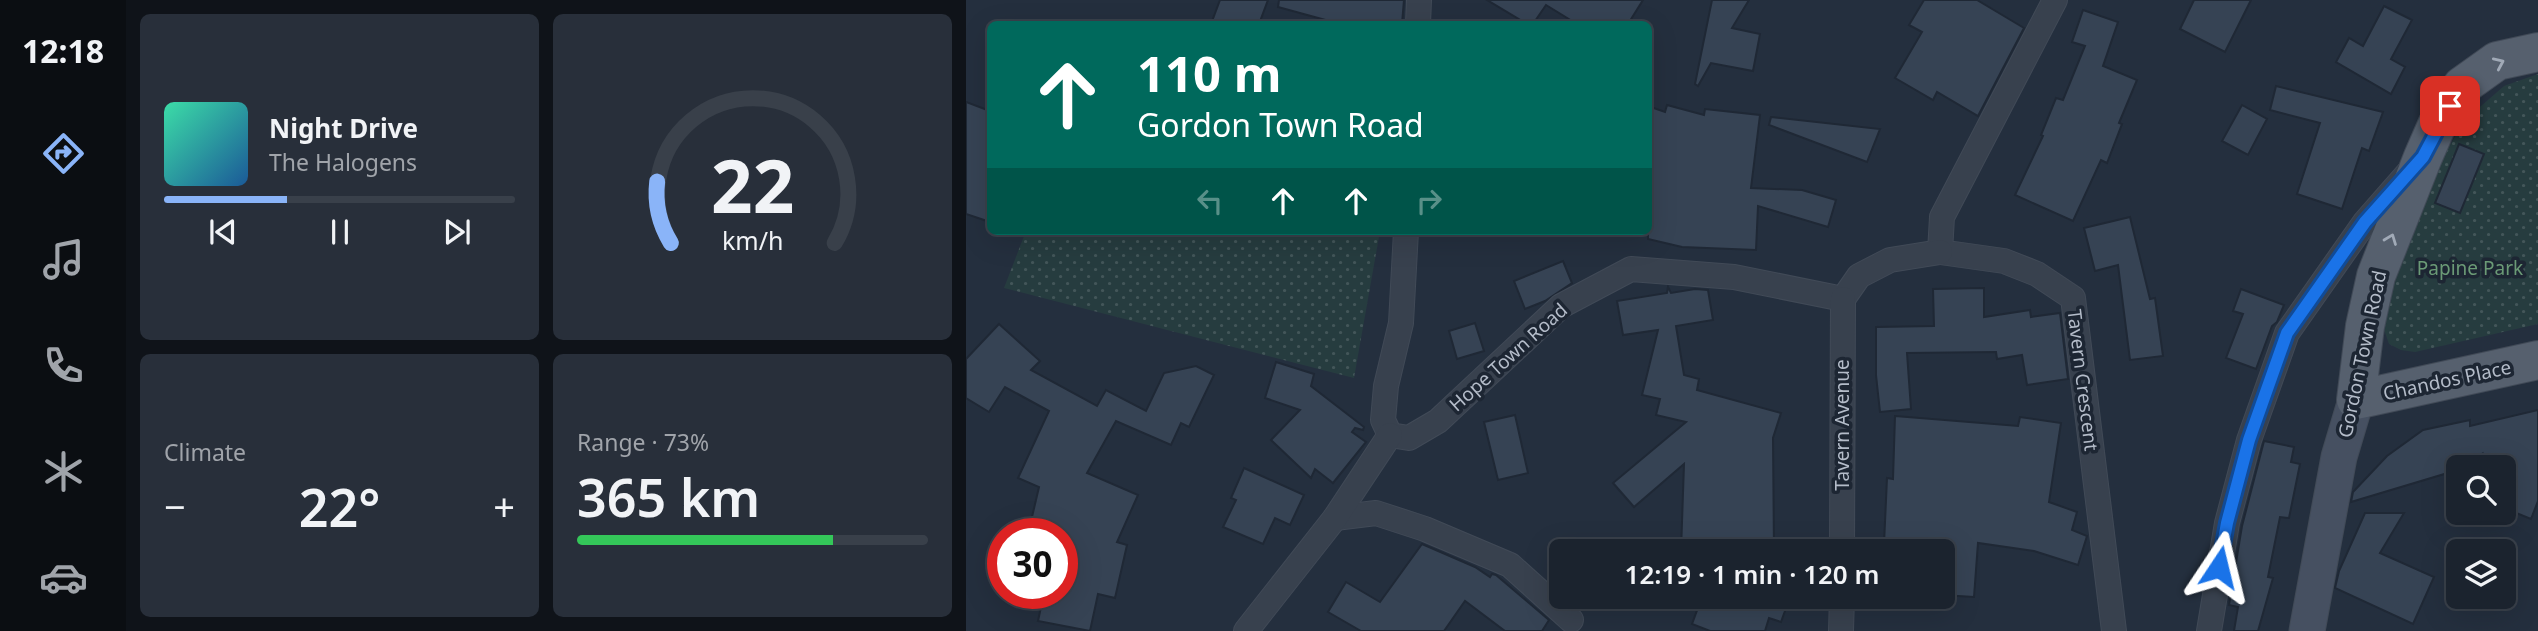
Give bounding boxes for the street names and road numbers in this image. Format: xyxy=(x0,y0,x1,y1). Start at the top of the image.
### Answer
street label: Gordon Town Road xyxy=(2332,268,2392,440)
street label: Hope Town Road xyxy=(1443,297,1573,417)
street label: Tavern Crescent xyxy=(2061,308,2105,452)
street label: Chandos Place xyxy=(2381,354,2513,406)
street label: Tavern Avenue xyxy=(1829,359,1855,491)

